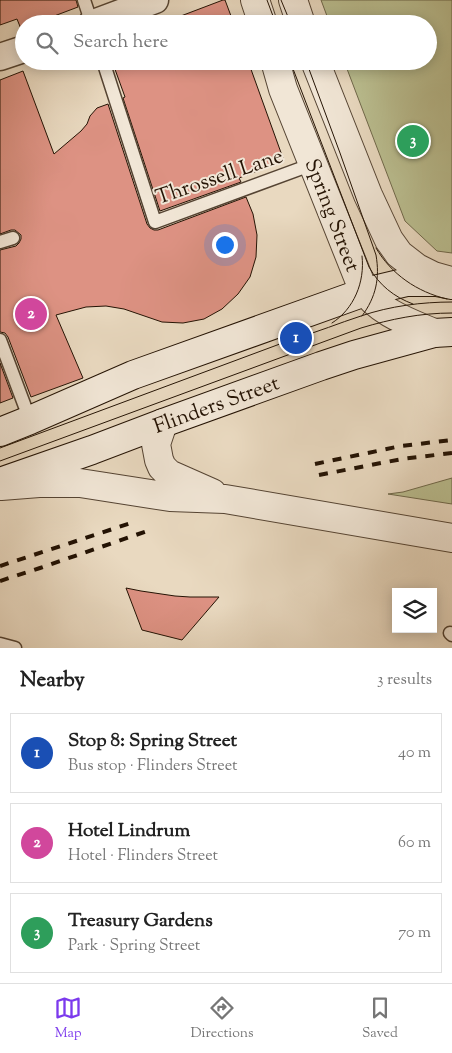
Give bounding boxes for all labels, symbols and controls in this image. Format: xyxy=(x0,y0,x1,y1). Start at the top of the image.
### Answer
search box xyxy=(15,15,437,70)
icon: search xyxy=(33,29,61,57)
text: Search here xyxy=(73,29,168,56)
pin: 3 xyxy=(397,122,429,160)
street label: Throssell Lane xyxy=(152,142,287,214)
street label: Spring Street xyxy=(296,155,366,277)
your location xyxy=(212,232,238,258)
pin: 2 xyxy=(15,295,47,333)
pin: 1 xyxy=(280,319,312,357)
street label: Flinders Street xyxy=(150,369,284,443)
map controls xyxy=(392,588,437,633)
button: layers xyxy=(392,588,437,633)
text: Nearby xyxy=(20,666,85,696)
text: 3 results xyxy=(377,669,432,692)
text: Stop 8: Spring Street xyxy=(68,728,237,755)
text: 1 xyxy=(34,742,40,765)
text: 40 m xyxy=(398,742,431,765)
text: Bus stop · Flinders Street xyxy=(68,755,238,778)
text: Hotel Lindrum xyxy=(68,818,190,845)
text: 2 xyxy=(33,832,41,855)
text: 60 m xyxy=(398,832,431,855)
text: Hotel · Flinders Street xyxy=(68,845,218,868)
text: Treasury Gardens xyxy=(68,908,213,935)
text: 3 xyxy=(34,922,40,945)
text: 70 m xyxy=(398,922,431,945)
text: Park · Spring Street xyxy=(68,935,200,958)
tab: Map xyxy=(54,994,82,1044)
tab: Directions xyxy=(190,994,254,1044)
tab: Saved xyxy=(362,994,398,1044)

